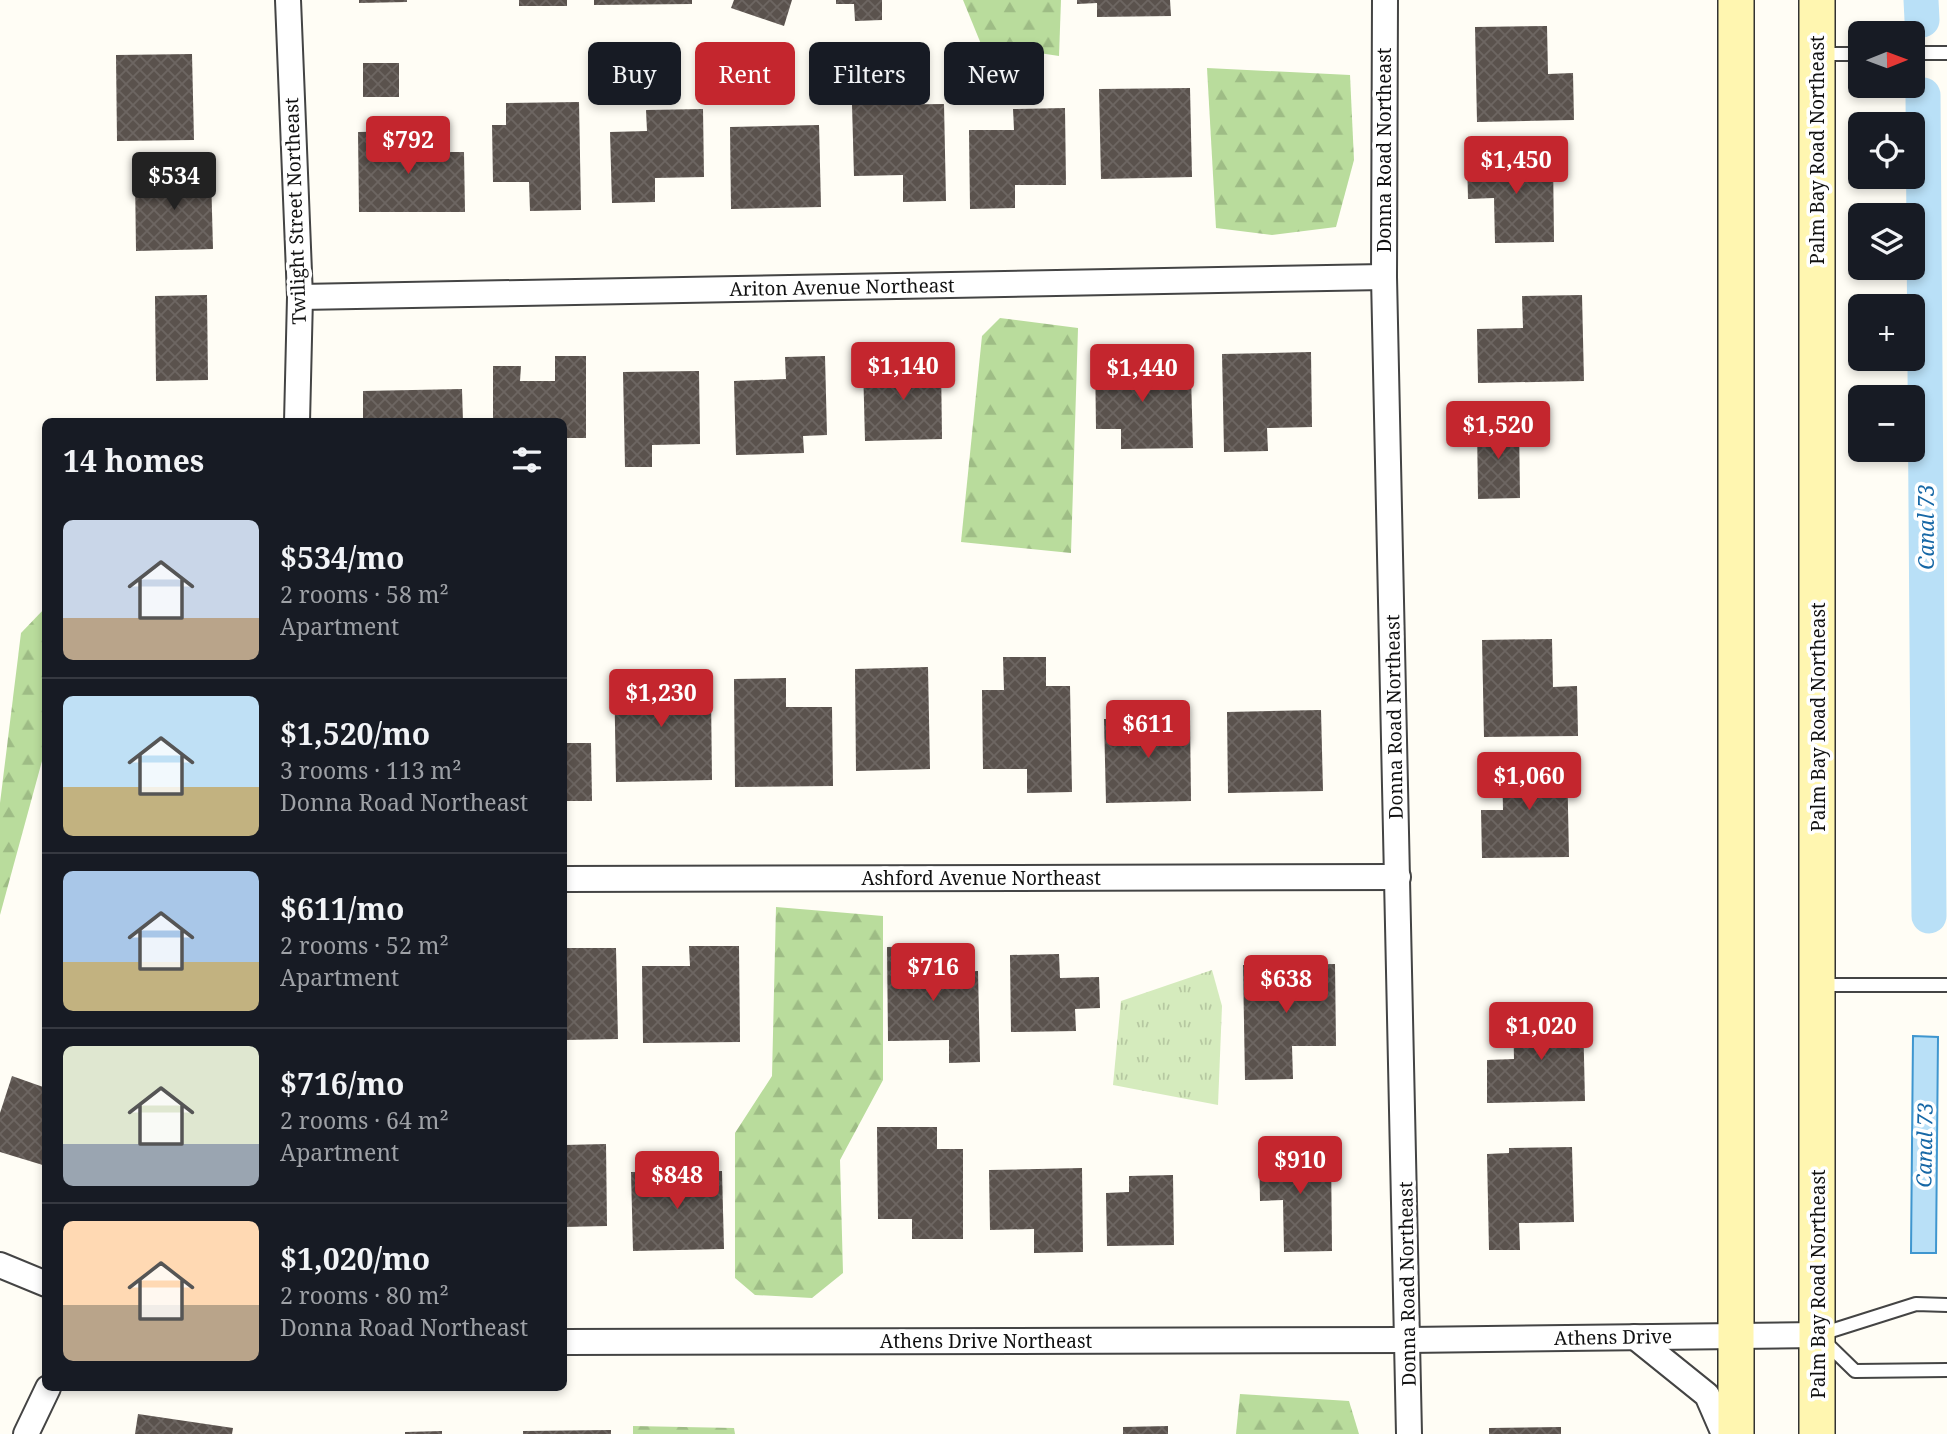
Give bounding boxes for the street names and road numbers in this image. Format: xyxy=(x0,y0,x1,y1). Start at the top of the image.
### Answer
street label: Palm Bay Road Northeast xyxy=(1804,35,1830,265)
street label: Donna Road Northeast xyxy=(1371,47,1397,252)
street label: Twilight Street Northeast xyxy=(278,97,312,325)
street label: Ariton Avenue Northeast xyxy=(729,272,955,302)
street label: Palm Bay Road Northeast xyxy=(1805,602,1831,832)
street label: Donna Road Northeast xyxy=(1379,614,1409,820)
street label: Ashford Avenue Northeast xyxy=(861,865,1101,891)
street label: Palm Bay Road Northeast xyxy=(1805,1169,1831,1399)
street label: Donna Road Northeast xyxy=(1392,1181,1422,1387)
street label: Athens Drive xyxy=(1554,1323,1672,1351)
street label: Athens Drive Northeast xyxy=(880,1328,1092,1354)

